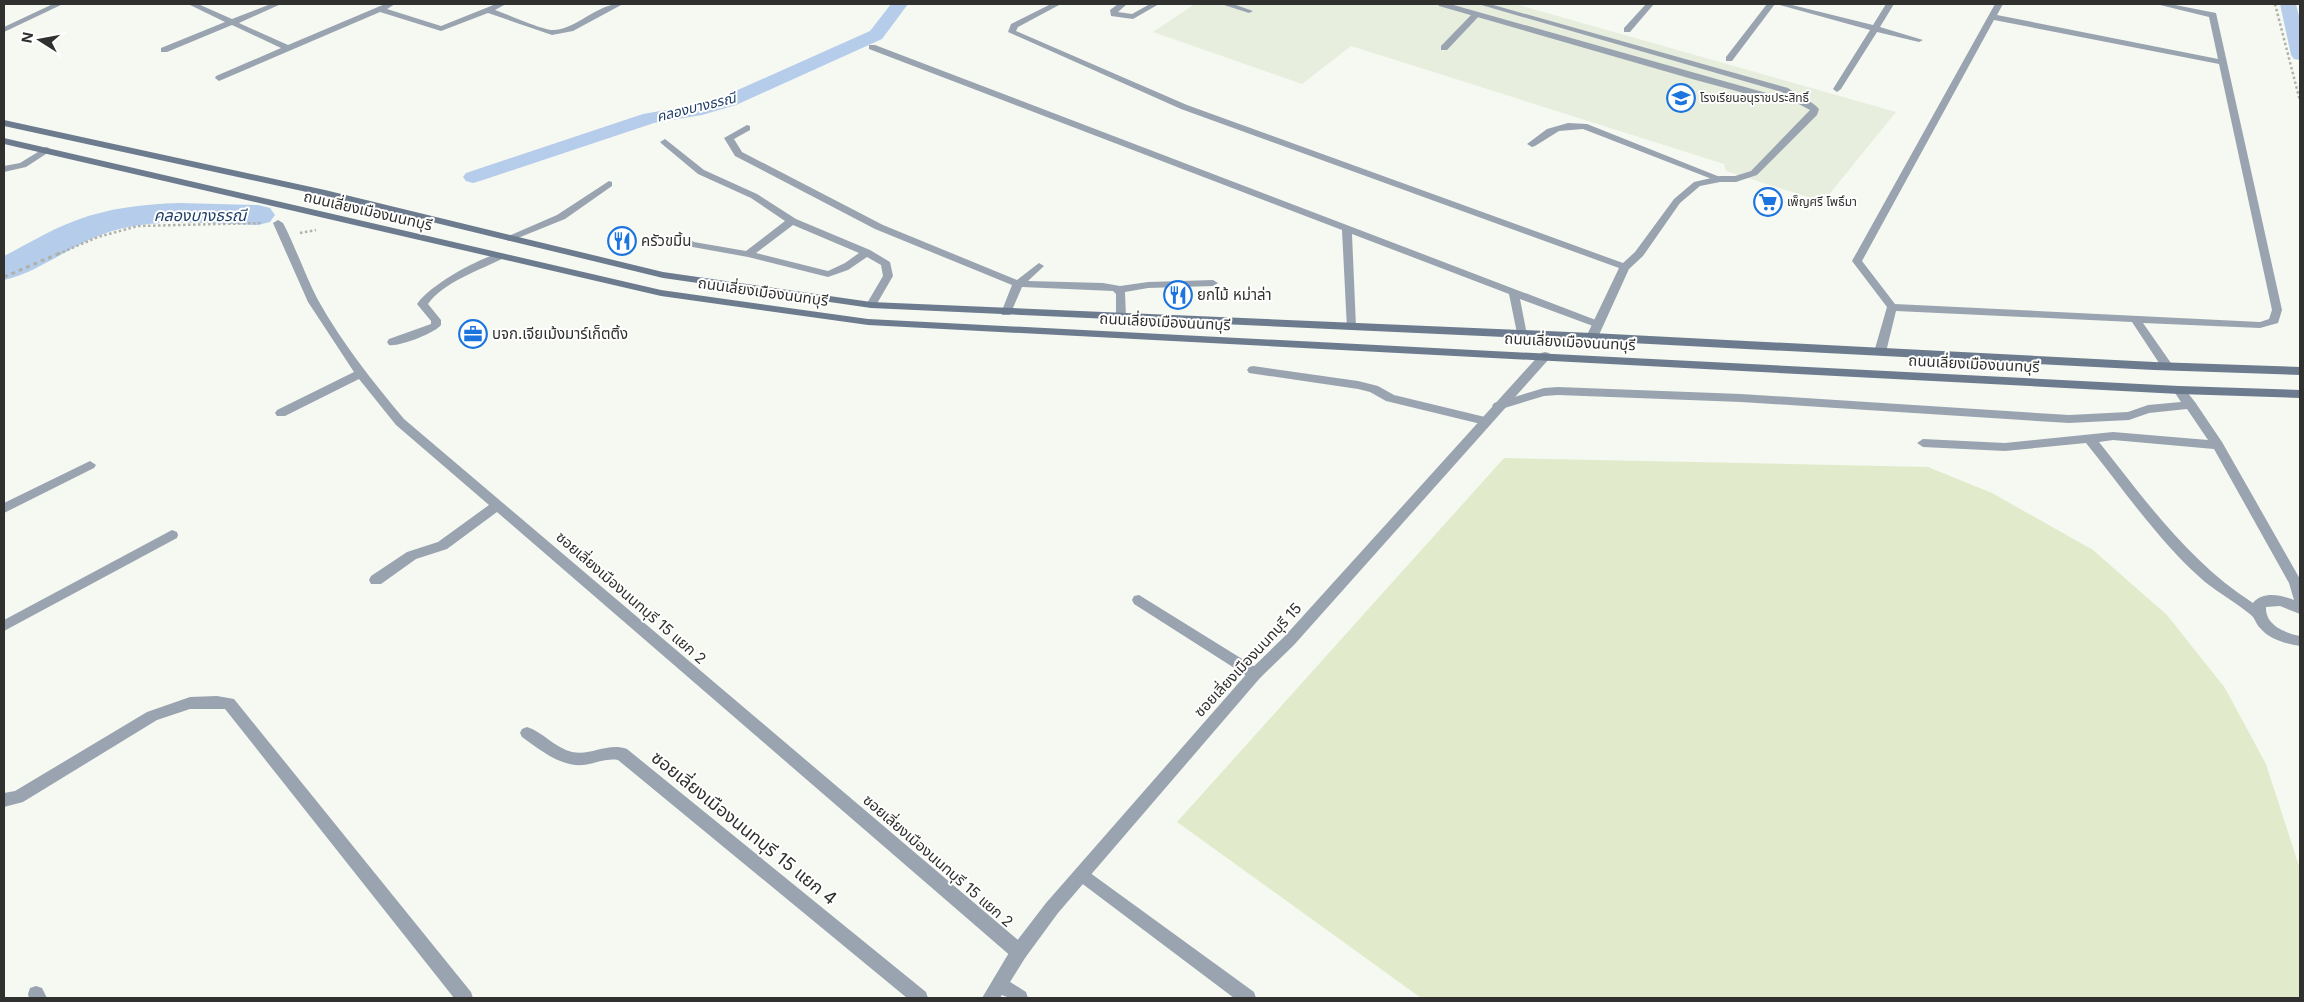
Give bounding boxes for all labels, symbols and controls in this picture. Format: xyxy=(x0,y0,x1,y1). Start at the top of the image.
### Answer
north arrow xyxy=(15,15,65,65)
text: N xyxy=(17,31,36,44)
school or university icon: โรงเรียนอนุราชประสิทธิ์ xyxy=(1666,83,1696,113)
water label: คลองบางธรณี xyxy=(655,88,739,125)
place label: โรงเรียนอนุราชประสิทธิ์ xyxy=(1700,90,1809,105)
street label: ถนนเลี่ยงเมืองนนทบุรี xyxy=(302,185,435,235)
supermarket icon: เพ็ญศรี โพธิ์มา xyxy=(1753,187,1783,217)
place label: เพ็ญศรี โพธิ์มา xyxy=(1787,194,1857,209)
water label: คลองบางธรณี xyxy=(154,205,248,225)
restaurant icon: ครัวขมิ้น xyxy=(607,226,637,256)
place label: ครัวขมิ้น xyxy=(641,231,692,250)
street label: ถนนเลี่ยงเมืองนนทบุรี xyxy=(697,272,830,310)
restaurant icon: ยกไม้ หม่าล่า xyxy=(1163,280,1193,310)
place label: ยกไม้ หม่าล่า xyxy=(1197,285,1272,304)
street label: ถนนเลี่ยงเมืองนนทบุรี xyxy=(1099,308,1231,334)
office icon: บจก.เจียเม้งมาร์เก็ตติ้ง xyxy=(458,319,488,349)
place label: บจก.เจียเม้งมาร์เก็ตติ้ง xyxy=(492,324,628,343)
street label: ถนนเลี่ยงเมืองนนทบุรี xyxy=(1504,328,1636,354)
street label: ถนนเลี่ยงเมืองนนทบุรี xyxy=(1908,350,2040,376)
street label: ซอยเลี่ยงเมืองนนทบุรี 15 แยก 2 xyxy=(552,526,711,668)
street label: ซอยเลี่ยงเมืองนนทบุรี 15 xyxy=(1189,598,1305,721)
street label: ซอยเลี่ยงเมืองนนทบุรี 15 แยก 4 xyxy=(647,745,842,910)
street label: ซอยเลี่ยงเมืองนนทบุรี 15 แยก 2 xyxy=(859,789,1018,931)

